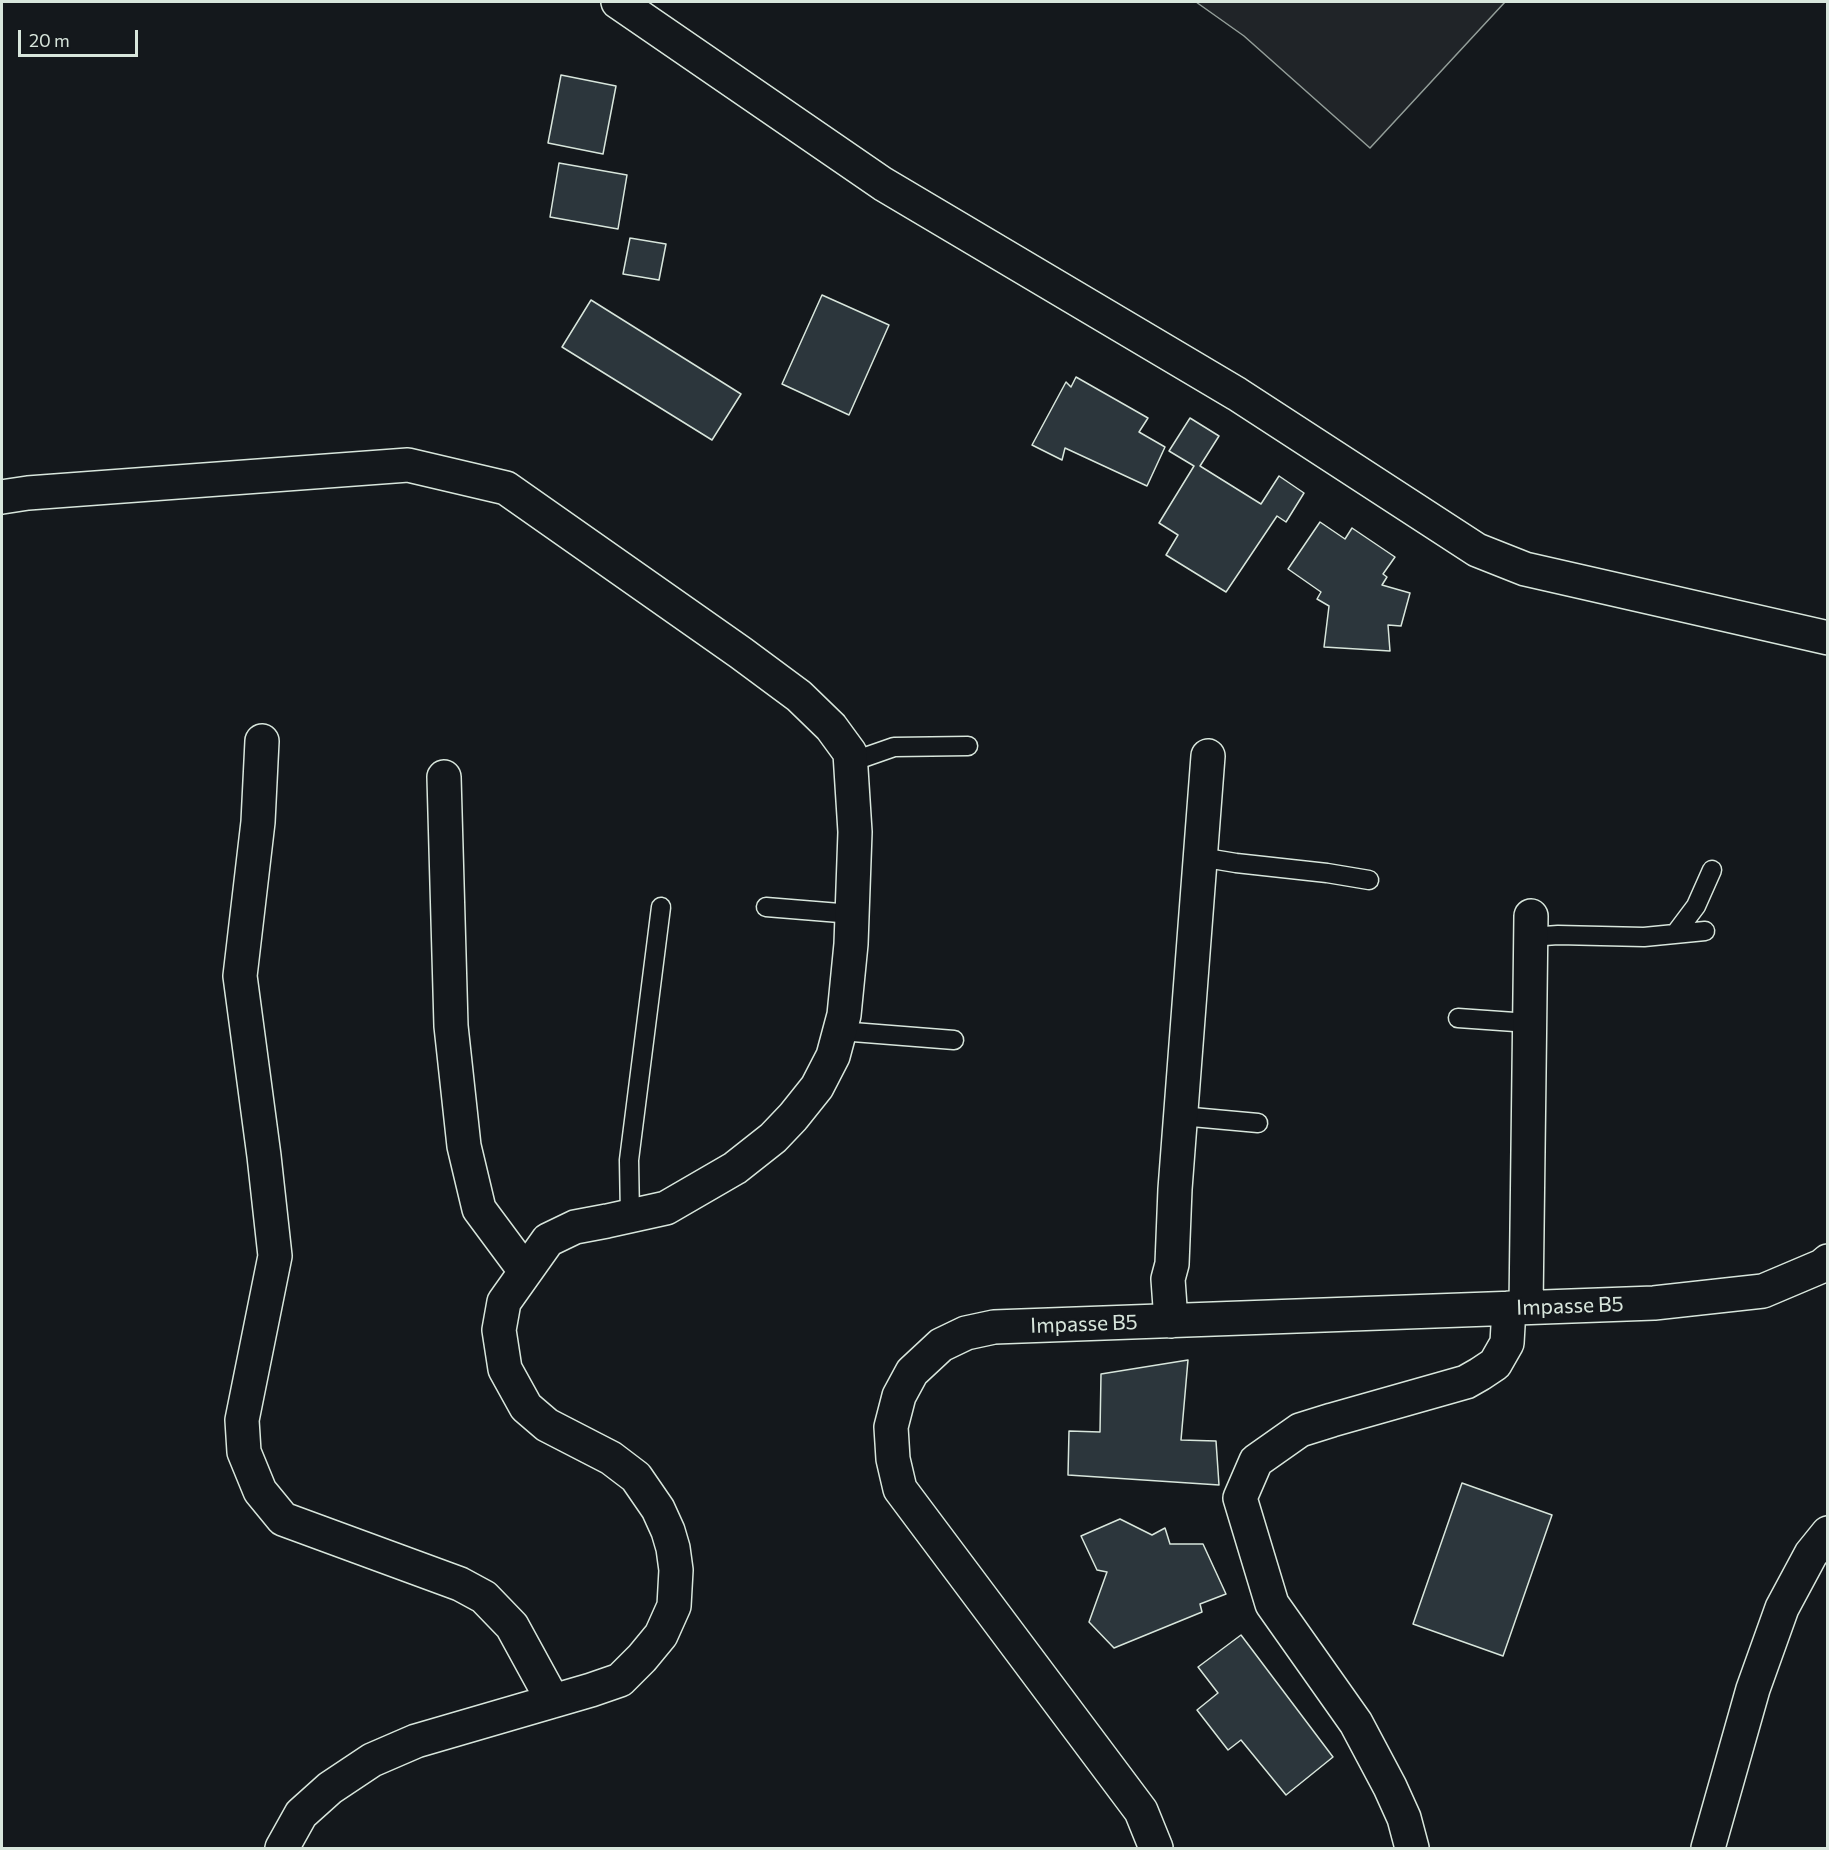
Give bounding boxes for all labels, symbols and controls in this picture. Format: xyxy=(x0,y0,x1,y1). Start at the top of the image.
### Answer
scale bar xyxy=(21,18,141,56)
text: 20 m xyxy=(29,29,70,51)
street label: Impasse B5 xyxy=(1516,1292,1624,1320)
street label: Impasse B5 xyxy=(1030,1310,1138,1338)

